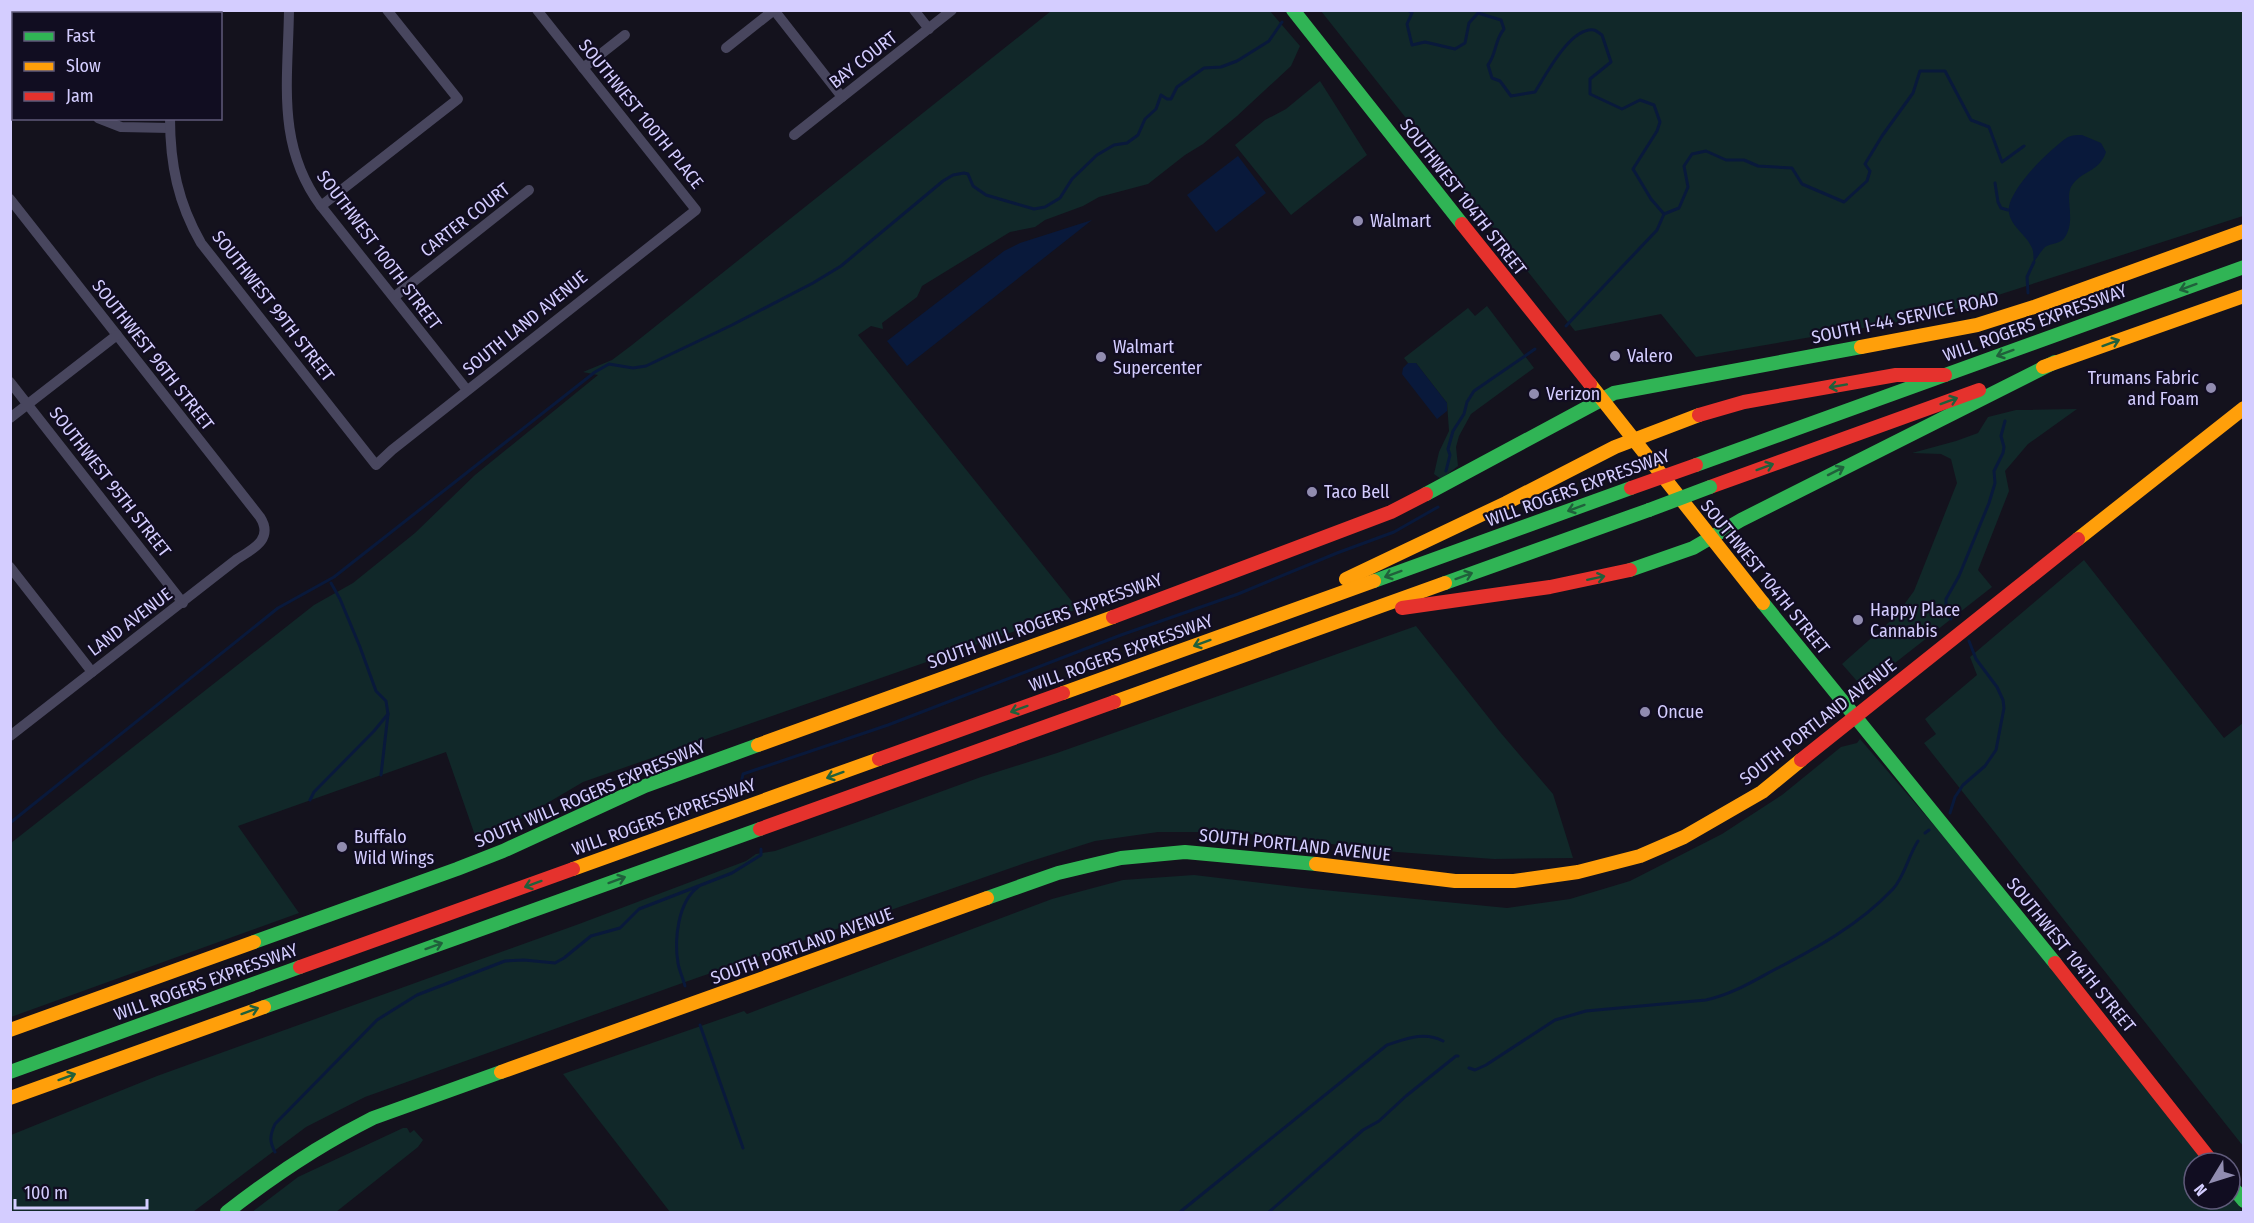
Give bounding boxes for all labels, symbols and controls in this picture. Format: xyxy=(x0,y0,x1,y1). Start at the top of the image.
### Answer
legend xyxy=(12,12,222,120)
text: Fast xyxy=(66,25,95,47)
street label: BAY COURT xyxy=(825,26,902,93)
street label: SOUTHWEST 100TH PLACE xyxy=(574,35,708,193)
text: Slow xyxy=(66,55,101,77)
text: Jam xyxy=(66,85,94,107)
street label: SOUTHWEST 104TH STREET xyxy=(1395,114,1531,280)
street label: SOUTHWEST 100TH STREET xyxy=(312,166,446,334)
street label: CARTER COURT xyxy=(416,178,515,262)
place label: Walmart xyxy=(1370,210,1431,232)
marker: Walmart xyxy=(1351,214,1365,228)
street label: SOUTHWEST 99TH STREET xyxy=(207,226,339,386)
street label: SOUTH LAND AVENUE xyxy=(458,266,592,380)
street label: SOUTHWEST 96TH STREET xyxy=(87,275,219,435)
street label: WILL ROGERS EXPRESSWAY xyxy=(1940,279,2130,367)
one-way arrow xyxy=(2180,283,2198,294)
street label: SOUTH I-44 SERVICE ROAD xyxy=(1810,287,2000,349)
place label: Walmart Supercenter xyxy=(1113,336,1203,379)
one-way arrow xyxy=(2101,336,2119,347)
place label: Valero xyxy=(1627,345,1673,367)
marker: Valero xyxy=(1608,349,1622,363)
one-way arrow xyxy=(1996,349,2015,360)
marker: Walmart Supercenter xyxy=(1094,350,1108,364)
place label: Trumans Fabric and Foam xyxy=(2088,367,2199,410)
one-way arrow xyxy=(1829,381,1848,392)
marker: Trumans Fabric and Foam xyxy=(2204,381,2218,395)
place label: Verizon xyxy=(1546,383,1600,405)
marker: Verizon xyxy=(1527,387,1541,401)
one-way arrow xyxy=(1939,394,1958,405)
street label: SOUTHWEST 95TH STREET xyxy=(45,403,176,562)
street label: WILL ROGERS EXPRESSWAY xyxy=(1483,444,1673,532)
one-way arrow xyxy=(1756,460,1774,471)
one-way arrow xyxy=(1827,465,1845,477)
place label: Taco Bell xyxy=(1324,481,1390,503)
marker: Taco Bell xyxy=(1305,485,1319,499)
street label: SOUTHWEST 104TH STREET xyxy=(1696,495,1835,659)
one-way arrow xyxy=(1567,504,1586,515)
street label: SOUTH WILL ROGERS EXPRESSWAY xyxy=(925,568,1165,674)
one-way arrow xyxy=(1384,569,1403,580)
one-way arrow xyxy=(1454,569,1473,580)
one-way arrow xyxy=(1586,572,1606,583)
street label: LAND AVENUE xyxy=(84,583,176,661)
place label: Happy Place Cannabis xyxy=(1870,599,1960,642)
street label: WILL ROGERS EXPRESSWAY xyxy=(1026,610,1216,696)
marker: Happy Place Cannabis xyxy=(1851,613,1865,627)
one-way arrow xyxy=(1193,638,1212,649)
street label: SOUTH PORTLAND AVENUE xyxy=(1735,654,1901,790)
place label: Oncue xyxy=(1657,701,1704,723)
one-way arrow xyxy=(1010,704,1028,715)
marker: Oncue xyxy=(1638,705,1652,719)
street label: SOUTH WILL ROGERS EXPRESSWAY xyxy=(471,736,709,852)
one-way arrow xyxy=(826,770,845,781)
street label: WILL ROGERS EXPRESSWAY xyxy=(569,774,759,860)
street label: SOUTH PORTLAND AVENUE xyxy=(1198,824,1392,866)
place label: Buffalo Wild Wings xyxy=(354,826,434,869)
marker: Buffalo Wild Wings xyxy=(335,840,349,854)
one-way arrow xyxy=(608,873,626,884)
street label: SOUTHWEST 104TH STREET xyxy=(2002,873,2141,1037)
one-way arrow xyxy=(524,879,543,890)
street label: SOUTH PORTLAND AVENUE xyxy=(708,903,896,989)
street label: WILL ROGERS EXPRESSWAY xyxy=(111,938,301,1026)
one-way arrow xyxy=(424,939,443,950)
one-way arrow xyxy=(241,1005,259,1016)
one-way arrow xyxy=(57,1071,76,1082)
north arrow xyxy=(2182,1151,2242,1211)
scale bar xyxy=(15,1172,147,1210)
text: N xyxy=(2190,1180,2211,1200)
text: 100 m xyxy=(24,1182,68,1204)

